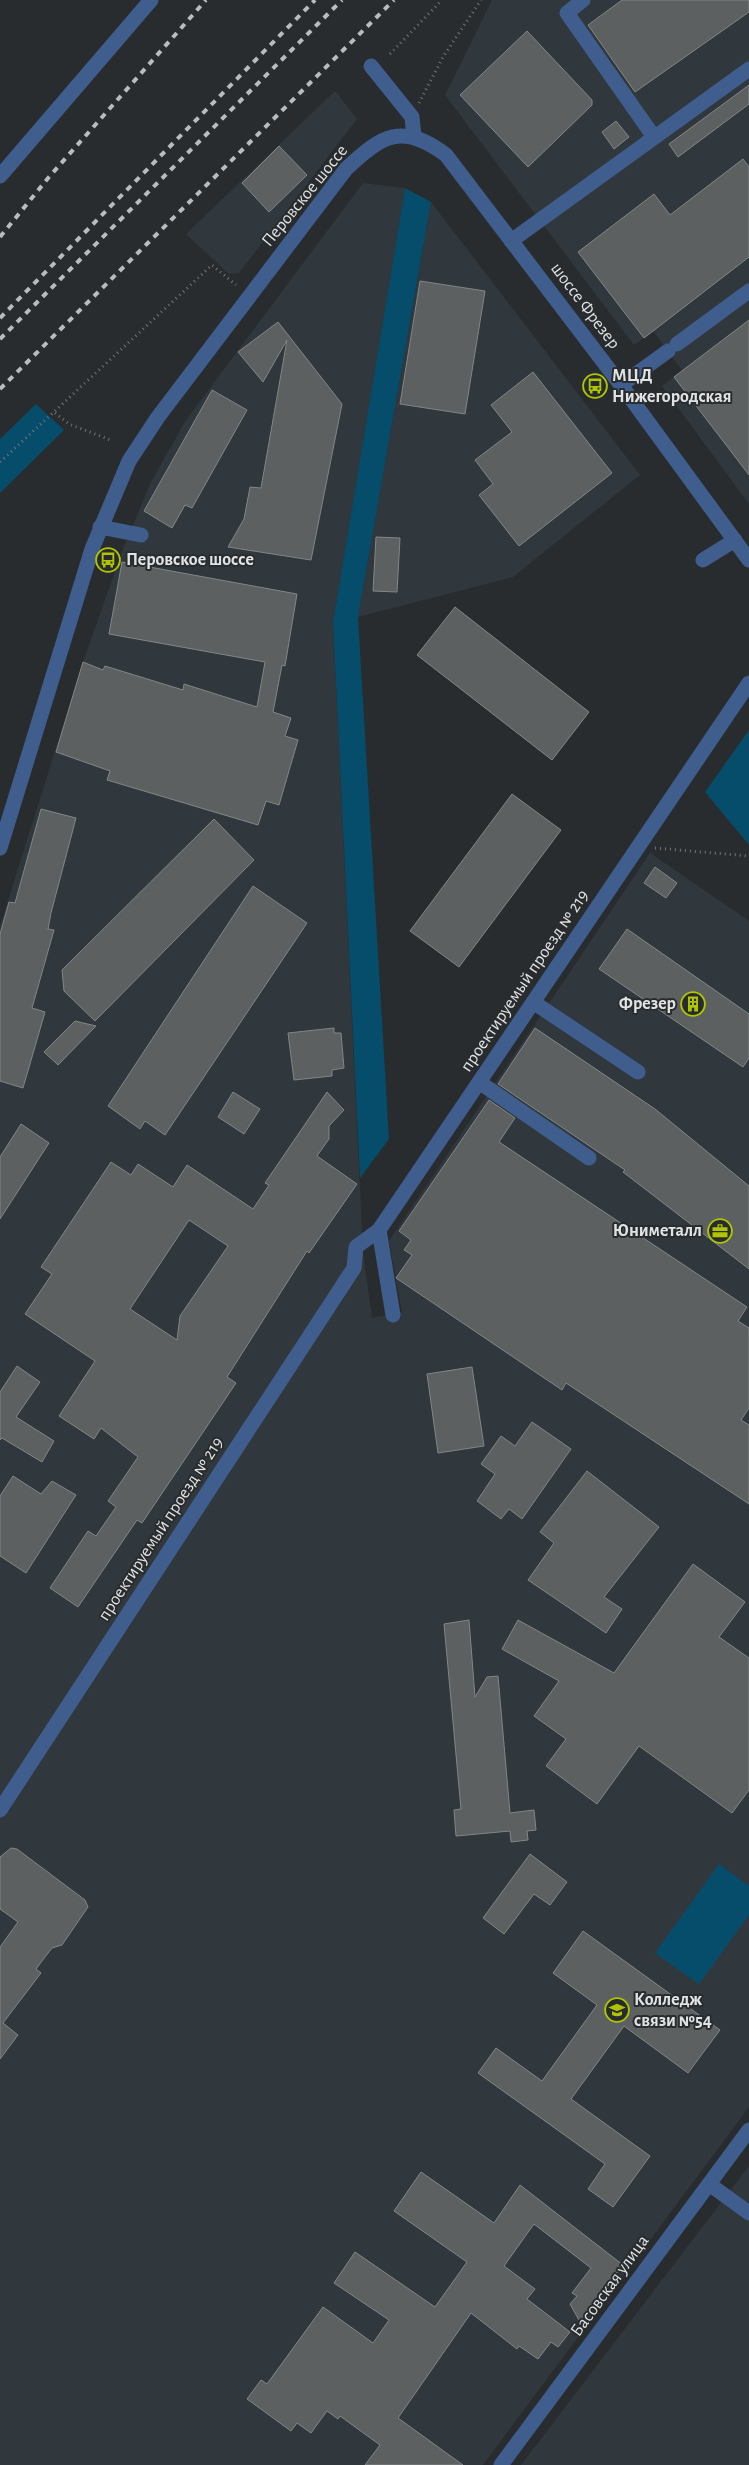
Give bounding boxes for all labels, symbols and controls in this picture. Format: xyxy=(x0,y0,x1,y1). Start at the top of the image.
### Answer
street label: Перовское шоссе xyxy=(259,142,351,250)
street label: шоссе Фрезер xyxy=(547,260,623,352)
place label: МЦД Нижегородская xyxy=(612,367,731,406)
bus stop icon: МЦД Нижегородская xyxy=(582,373,608,399)
bus stop icon: Перовское шоссе xyxy=(95,547,121,573)
place label: Перовское шоссе xyxy=(126,551,254,569)
street label: проектируемый проезд № 219 xyxy=(457,887,593,1075)
building icon: Фрезер xyxy=(680,991,706,1017)
place label: Фрезер xyxy=(619,995,676,1013)
office icon: Юниметалл xyxy=(707,1218,733,1244)
place label: Юниметалл xyxy=(613,1222,702,1240)
street label: проектируемый проезд № 219 xyxy=(95,1434,227,1624)
place label: Колледж связи №54 xyxy=(634,1991,712,2030)
school or university icon: Колледж связи №54 xyxy=(604,1997,630,2023)
street label: Басовская улица xyxy=(567,2232,653,2340)

